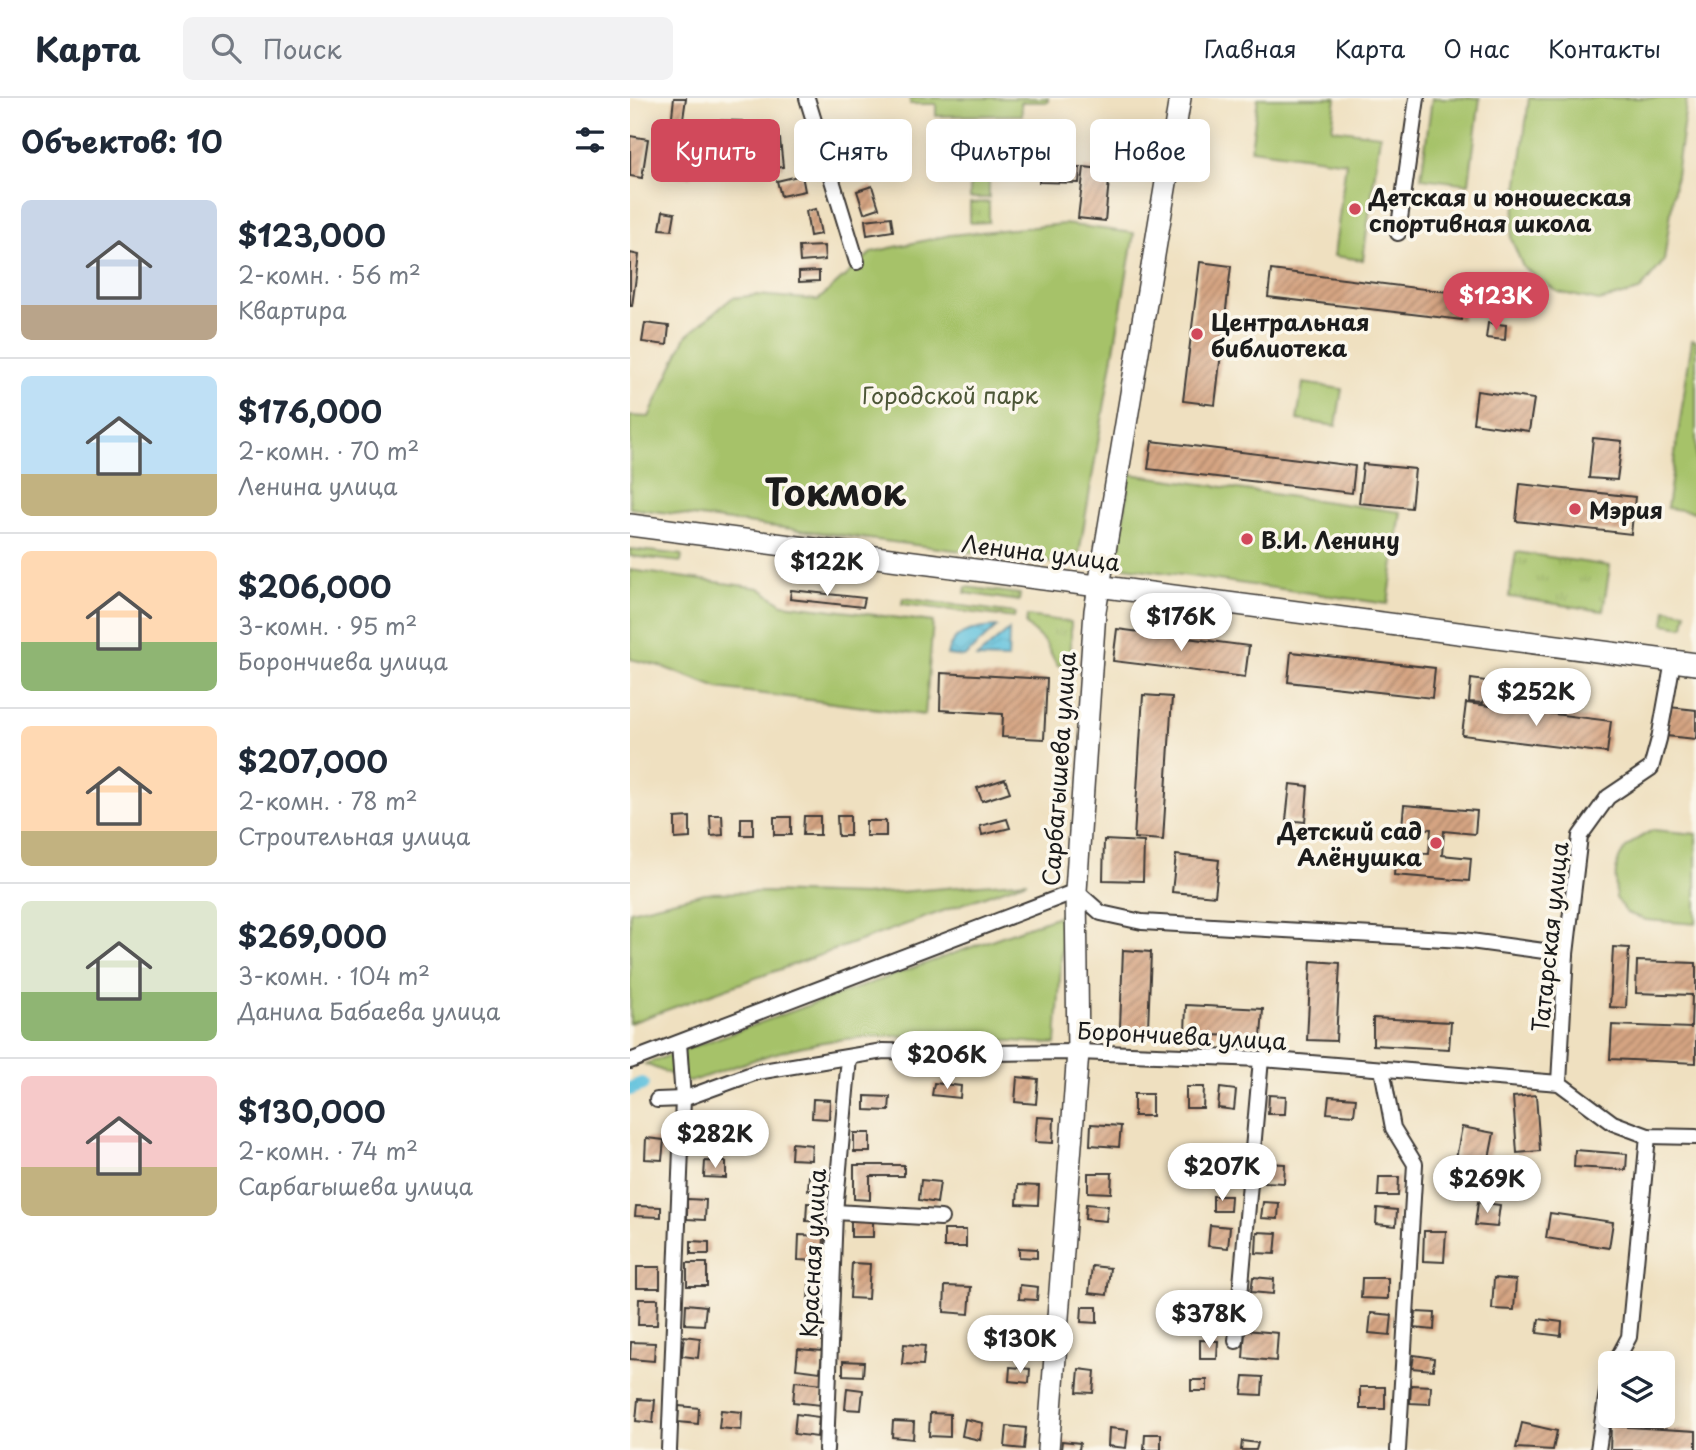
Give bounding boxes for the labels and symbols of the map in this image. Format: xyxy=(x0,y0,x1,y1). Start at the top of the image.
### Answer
place label: Детская и юношеская спортивная школа xyxy=(1368,179,1632,240)
marker: Детская и юношеская спортивная школа xyxy=(1347,201,1363,217)
pin: $123K xyxy=(1447,272,1545,332)
place label: Центральная библиотека xyxy=(1211,304,1370,365)
marker: Центральная библиотека xyxy=(1189,326,1205,342)
park label: Городской парк xyxy=(862,377,1039,412)
district label: Токмок xyxy=(764,463,906,519)
place label: Мэрия xyxy=(1589,492,1663,527)
marker: Мэрия xyxy=(1567,501,1583,517)
place label: В.И. Ленину xyxy=(1261,522,1400,557)
street label: Ленина улица xyxy=(960,525,1123,579)
marker: В.И. Ленину xyxy=(1239,531,1255,547)
pin: $122K xyxy=(778,538,876,598)
pin: $176K xyxy=(1132,594,1230,653)
street label: Сарбагышева улица xyxy=(1032,650,1084,887)
pin: $252K xyxy=(1487,668,1585,728)
place label: Детский сад Алёнушка xyxy=(1277,813,1422,874)
marker: Детский сад Алёнушка xyxy=(1428,835,1444,851)
street label: Татарская улица xyxy=(1522,840,1576,1034)
street label: Борончиева улица xyxy=(1076,1012,1288,1058)
pin: $206K xyxy=(898,1032,996,1091)
pin: $282K xyxy=(666,1110,764,1170)
pin: $207K xyxy=(1173,1144,1271,1203)
pin: $269K xyxy=(1438,1156,1536,1215)
street label: Красная улица xyxy=(790,1167,834,1338)
pin: $378K xyxy=(1160,1290,1258,1350)
pin: $130K xyxy=(971,1316,1069,1375)

